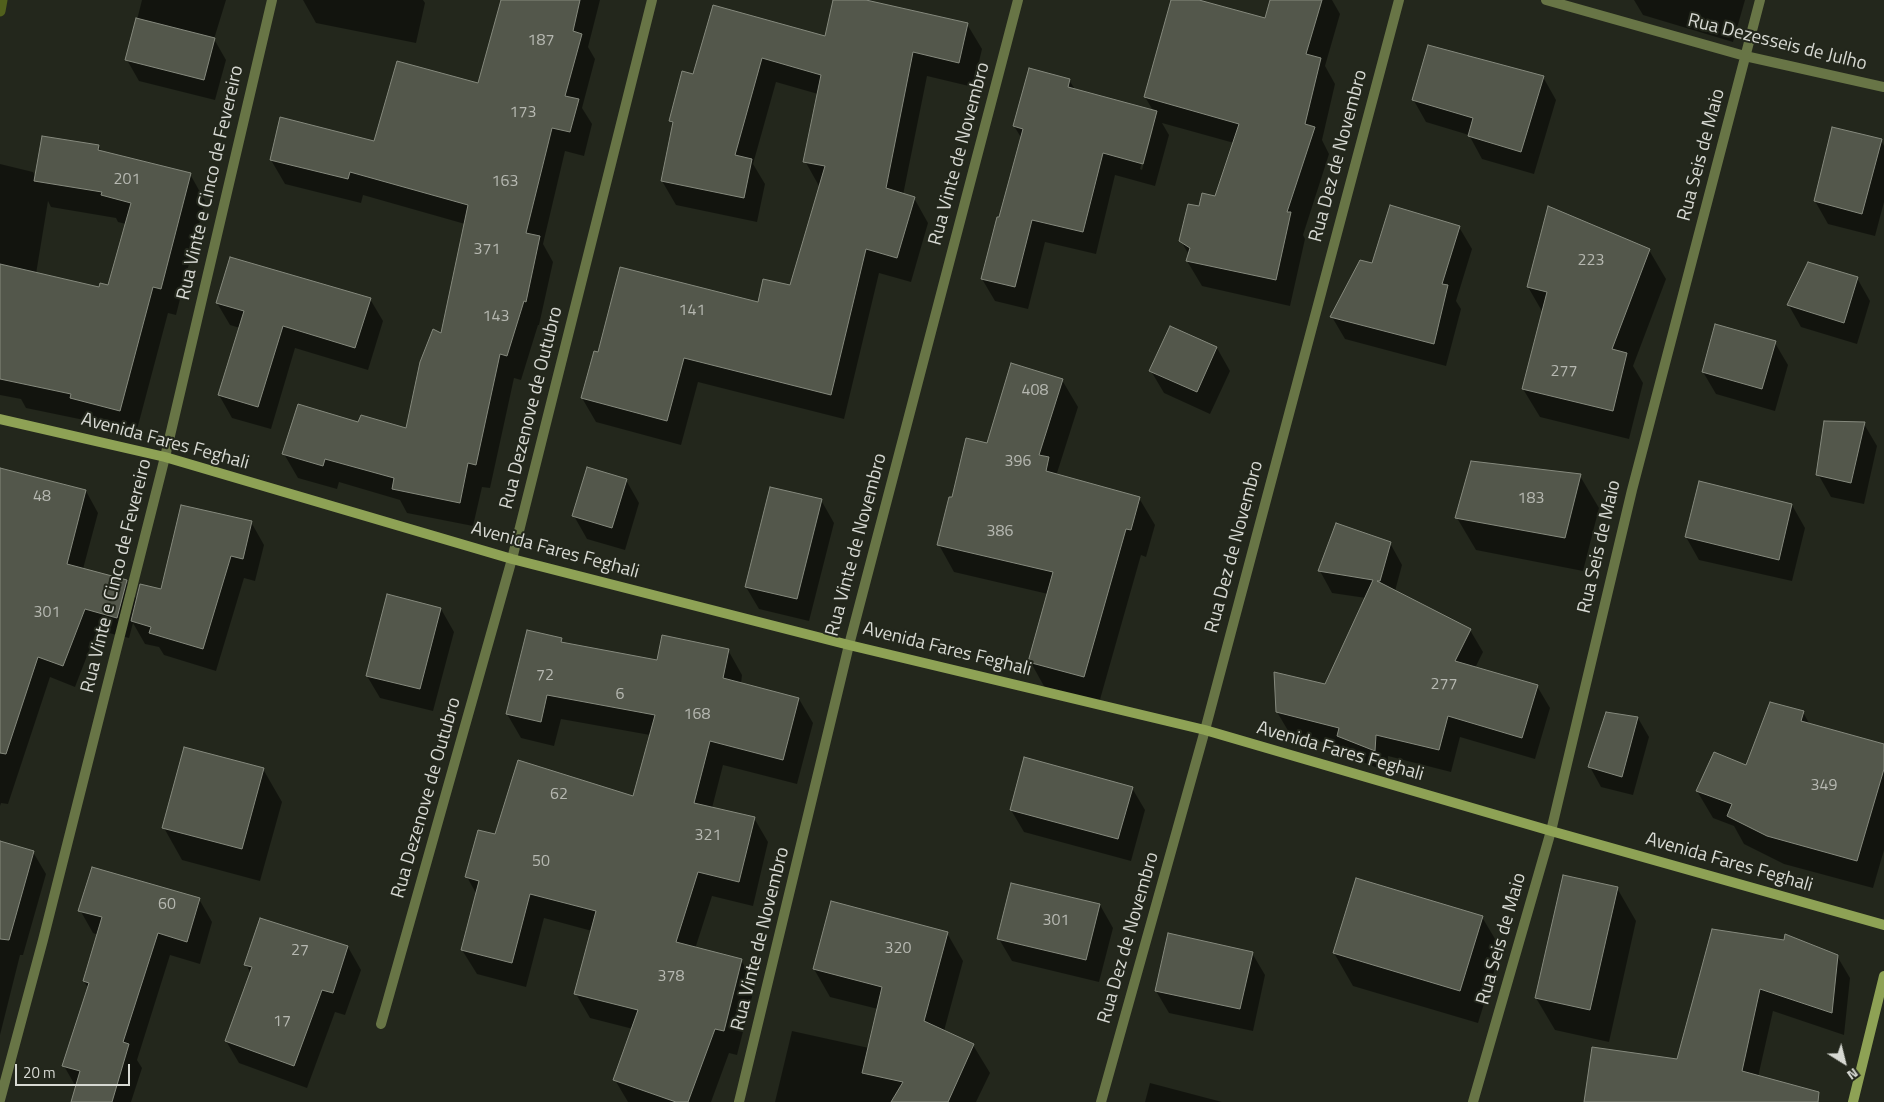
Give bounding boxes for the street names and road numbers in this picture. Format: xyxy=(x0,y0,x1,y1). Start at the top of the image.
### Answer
street label: Rua Dezesseis de Julho xyxy=(1685,10,1869,76)
street label: Rua Vinte de Novembro xyxy=(925,60,995,248)
street label: Rua Vinte e Cinco de Fevereiro xyxy=(173,63,249,303)
street label: Rua Dez de Novembro xyxy=(1305,67,1373,245)
street label: Rua Seis de Maio xyxy=(1673,86,1731,224)
street label: Rua Dezenove de Outubro xyxy=(496,304,568,512)
street label: Avenida Fares Feghali xyxy=(79,409,251,475)
street label: Rua Vinte de Novembro xyxy=(822,451,892,639)
street label: Rua Vinte e Cinco de Fevereiro xyxy=(77,457,157,695)
street label: Rua Dez de Novembro xyxy=(1201,458,1269,636)
street label: Rua Seis de Maio xyxy=(1574,478,1626,616)
street label: Avenida Fares Feghali xyxy=(469,518,641,584)
street label: Avenida Fares Feghali xyxy=(860,618,1034,682)
street label: Rua Dezenove de Outubro xyxy=(387,695,467,901)
street label: Avenida Fares Feghali xyxy=(1254,717,1426,787)
street label: Avenida Fares Feghali xyxy=(1643,828,1815,898)
street label: Rua Vinte de Novembro xyxy=(727,845,795,1033)
street label: Rua Dez de Novembro xyxy=(1094,850,1164,1026)
street label: Rua Seis de Maio xyxy=(1472,870,1532,1008)

